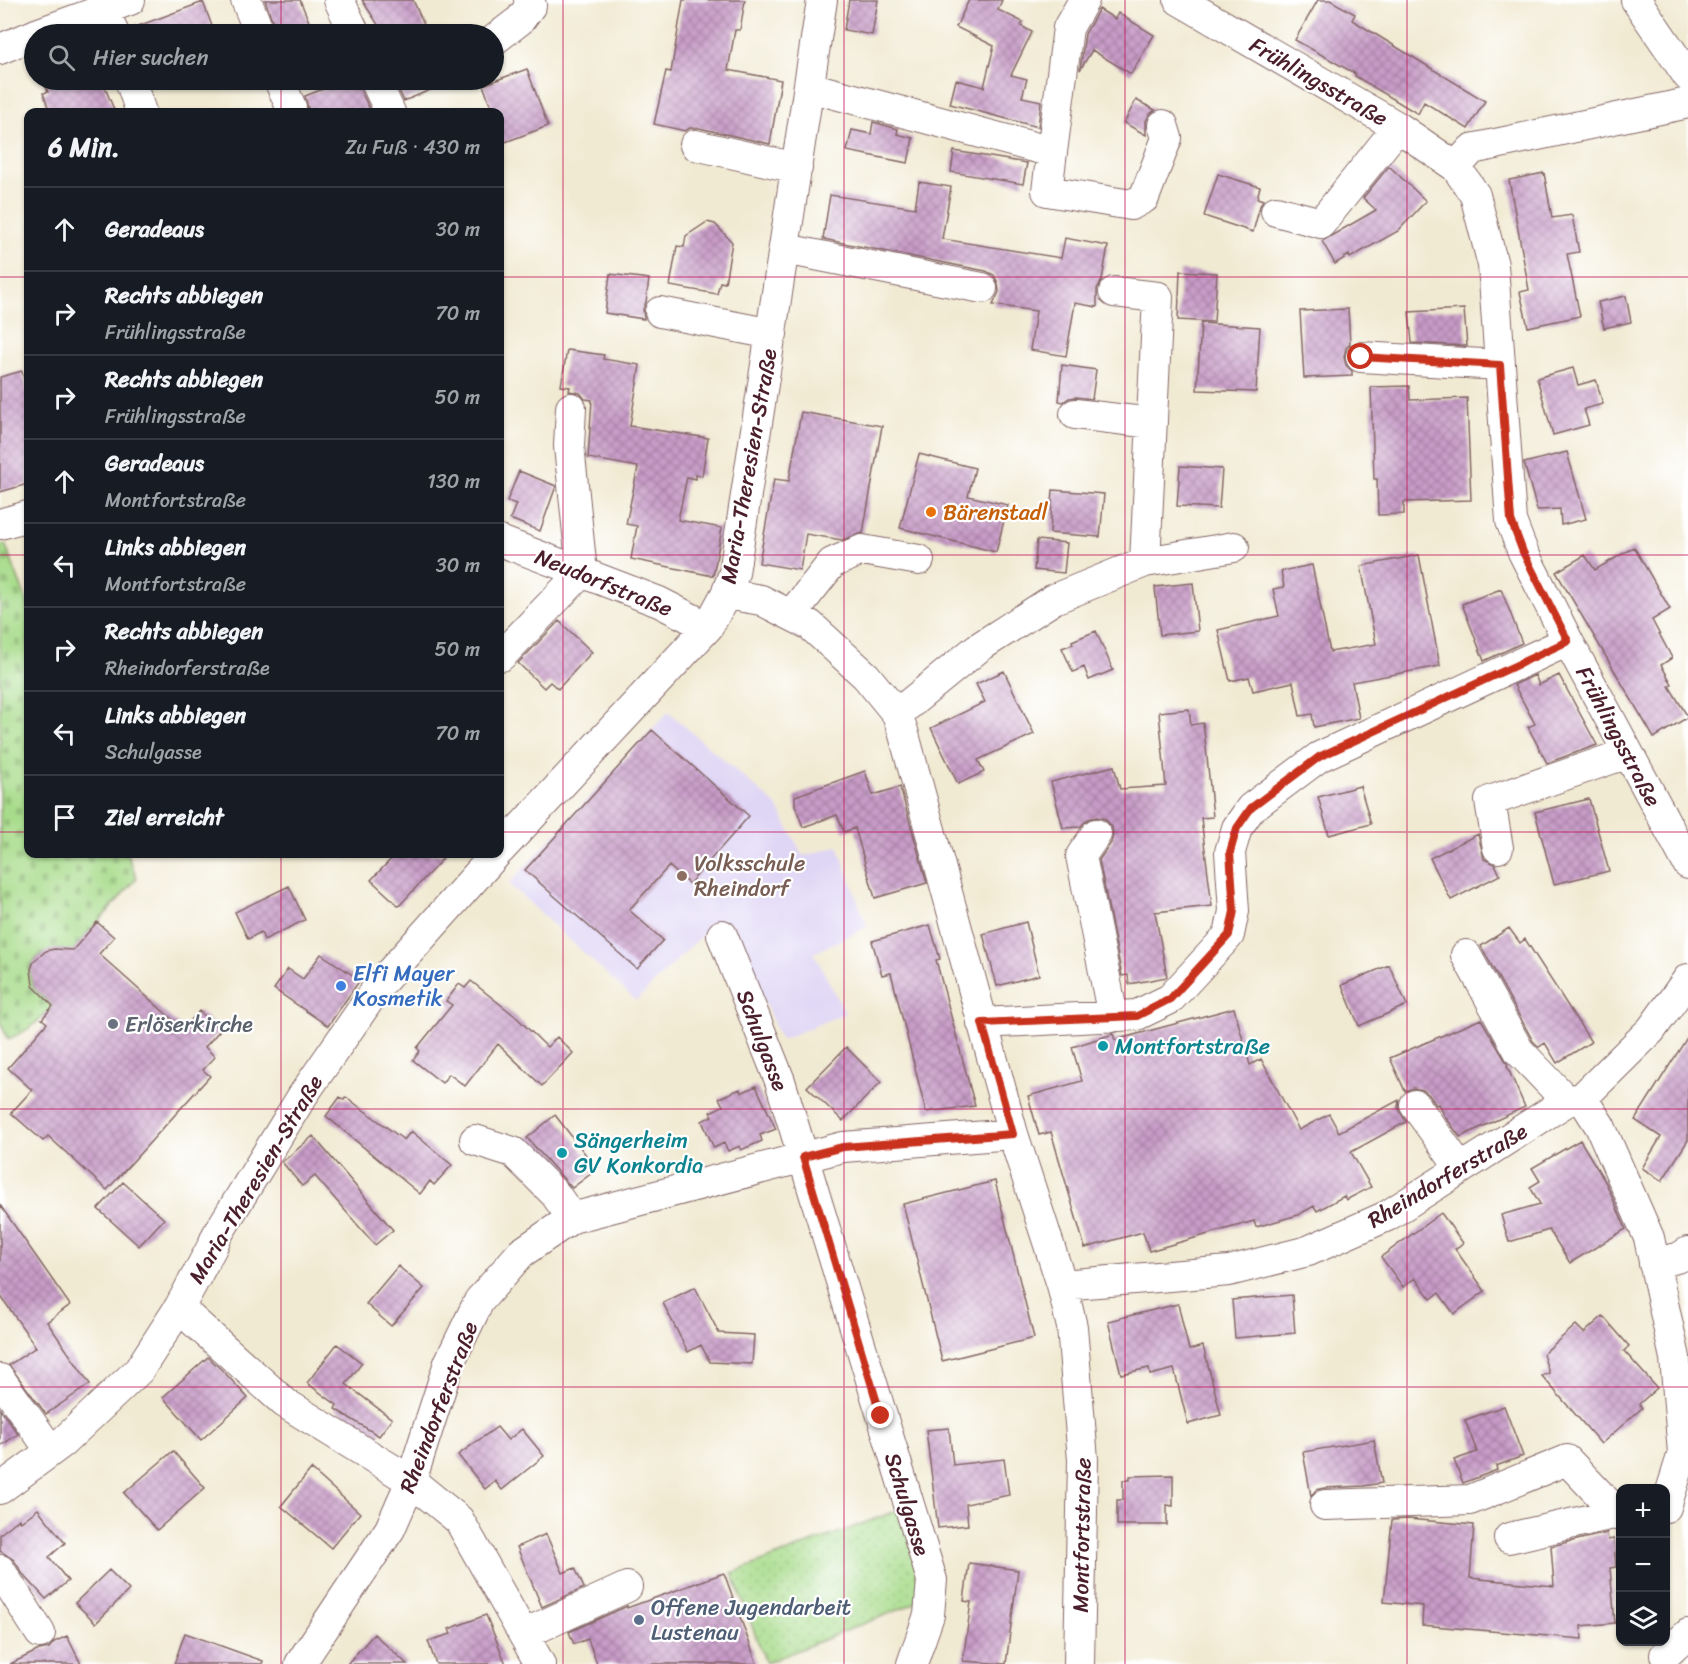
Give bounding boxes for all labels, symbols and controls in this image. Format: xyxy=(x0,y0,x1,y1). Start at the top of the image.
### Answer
search box xyxy=(24,24,504,90)
street label: Frühlingsstraße xyxy=(1242,26,1396,137)
text: Hier suchen xyxy=(93,38,208,77)
icon: search xyxy=(45,41,78,74)
text: 6 Min. xyxy=(48,124,120,170)
text: Zu Fuß · 430 m xyxy=(345,130,480,165)
text: Geradeaus xyxy=(105,210,204,249)
text: 30 m xyxy=(436,212,480,247)
icon: ahead xyxy=(48,213,81,246)
text: Rechts abbiegen xyxy=(105,276,263,315)
text: 70 m xyxy=(435,296,480,331)
icon: right xyxy=(48,297,81,330)
text: Frühlingsstraße xyxy=(105,315,246,350)
route start xyxy=(1347,343,1373,369)
street label: Maria-Theresien-Straße xyxy=(709,345,788,587)
text: Rechts abbiegen xyxy=(105,360,263,399)
text: 50 m xyxy=(435,380,480,415)
icon: right xyxy=(48,381,81,414)
text: Frühlingsstraße xyxy=(105,399,246,434)
text: Geradeaus xyxy=(105,444,204,483)
text: 130 m xyxy=(427,464,480,499)
icon: ahead xyxy=(48,465,81,498)
text: Montfortstraße xyxy=(105,483,246,518)
place label: Bärenstadl xyxy=(943,493,1048,532)
marker: Bärenstadl xyxy=(924,505,938,519)
text: Links abbiegen xyxy=(105,528,246,567)
street label: Neudorfstraße xyxy=(529,537,679,628)
text: 30 m xyxy=(436,548,480,583)
icon: left xyxy=(48,549,81,582)
text: Montfortstraße xyxy=(105,567,246,602)
text: Rechts abbiegen xyxy=(105,612,263,651)
text: 50 m xyxy=(435,632,480,667)
icon: right xyxy=(48,633,81,666)
text: Rheindorferstraße xyxy=(105,651,270,686)
street label: Frühlingsstraße xyxy=(1565,659,1672,814)
text: Links abbiegen xyxy=(105,696,246,735)
text: 70 m xyxy=(435,716,480,751)
icon: left xyxy=(48,717,81,750)
text: Schulgasse xyxy=(105,735,202,770)
text: Ziel erreicht xyxy=(105,798,224,837)
icon: arrive xyxy=(48,801,81,834)
place label: Volksschule Rheindorf xyxy=(694,844,805,908)
marker: Volksschule Rheindorf xyxy=(675,869,689,883)
place label: Elfi Mayer Kosmetik xyxy=(353,954,455,1018)
marker: Elfi Mayer Kosmetik xyxy=(334,979,348,993)
street label: Schulgasse xyxy=(725,984,800,1097)
place label: Erlöserkirche xyxy=(125,1005,253,1044)
marker: Erlöserkirche xyxy=(106,1017,120,1031)
place label: Montfortstraße xyxy=(1115,1027,1270,1066)
marker: Montfortstraße xyxy=(1096,1039,1110,1053)
street label: Maria-Theresien-Straße xyxy=(177,1067,334,1291)
street label: Rheindorferstraße xyxy=(1360,1112,1535,1239)
place label: Sängerheim GV Konkordia xyxy=(574,1121,703,1185)
marker: Sängerheim GV Konkordia xyxy=(555,1146,569,1160)
street label: Rheindorferstraße xyxy=(388,1315,489,1499)
route end xyxy=(867,1402,893,1428)
street label: Schulgasse xyxy=(873,1448,942,1561)
street label: Montfortstraße xyxy=(1061,1457,1102,1613)
map controls xyxy=(1616,1484,1670,1646)
button: + xyxy=(1616,1484,1670,1538)
button: − xyxy=(1616,1538,1670,1592)
place label: Offene Jugendarbeit Lustenau xyxy=(651,1588,851,1652)
button: layers xyxy=(1616,1592,1670,1646)
marker: Offene Jugendarbeit Lustenau xyxy=(632,1613,646,1627)

